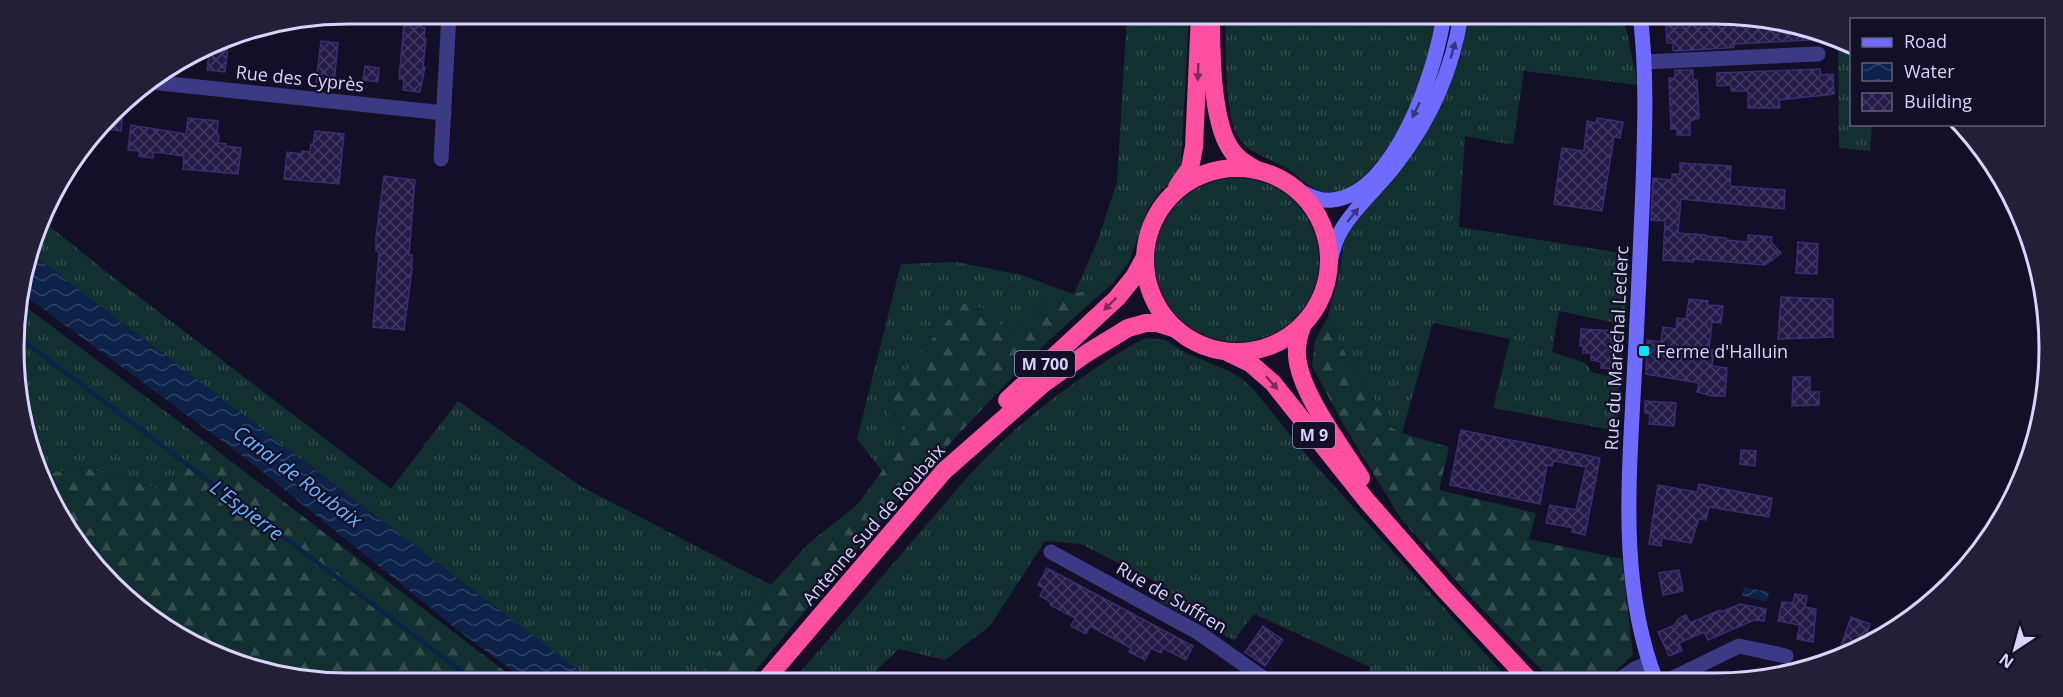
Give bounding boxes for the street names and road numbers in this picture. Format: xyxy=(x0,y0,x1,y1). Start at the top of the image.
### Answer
street label: Rue des Cyprès xyxy=(235,59,365,97)
street label: Rue du Maréchal Leclerc xyxy=(1599,245,1633,451)
road number: M 700 xyxy=(1015,351,1075,377)
road number: M 9 xyxy=(1293,422,1335,448)
street label: Antenne Sud de Roubaix xyxy=(796,438,950,610)
street label: Rue de Suffren xyxy=(1112,556,1232,638)

